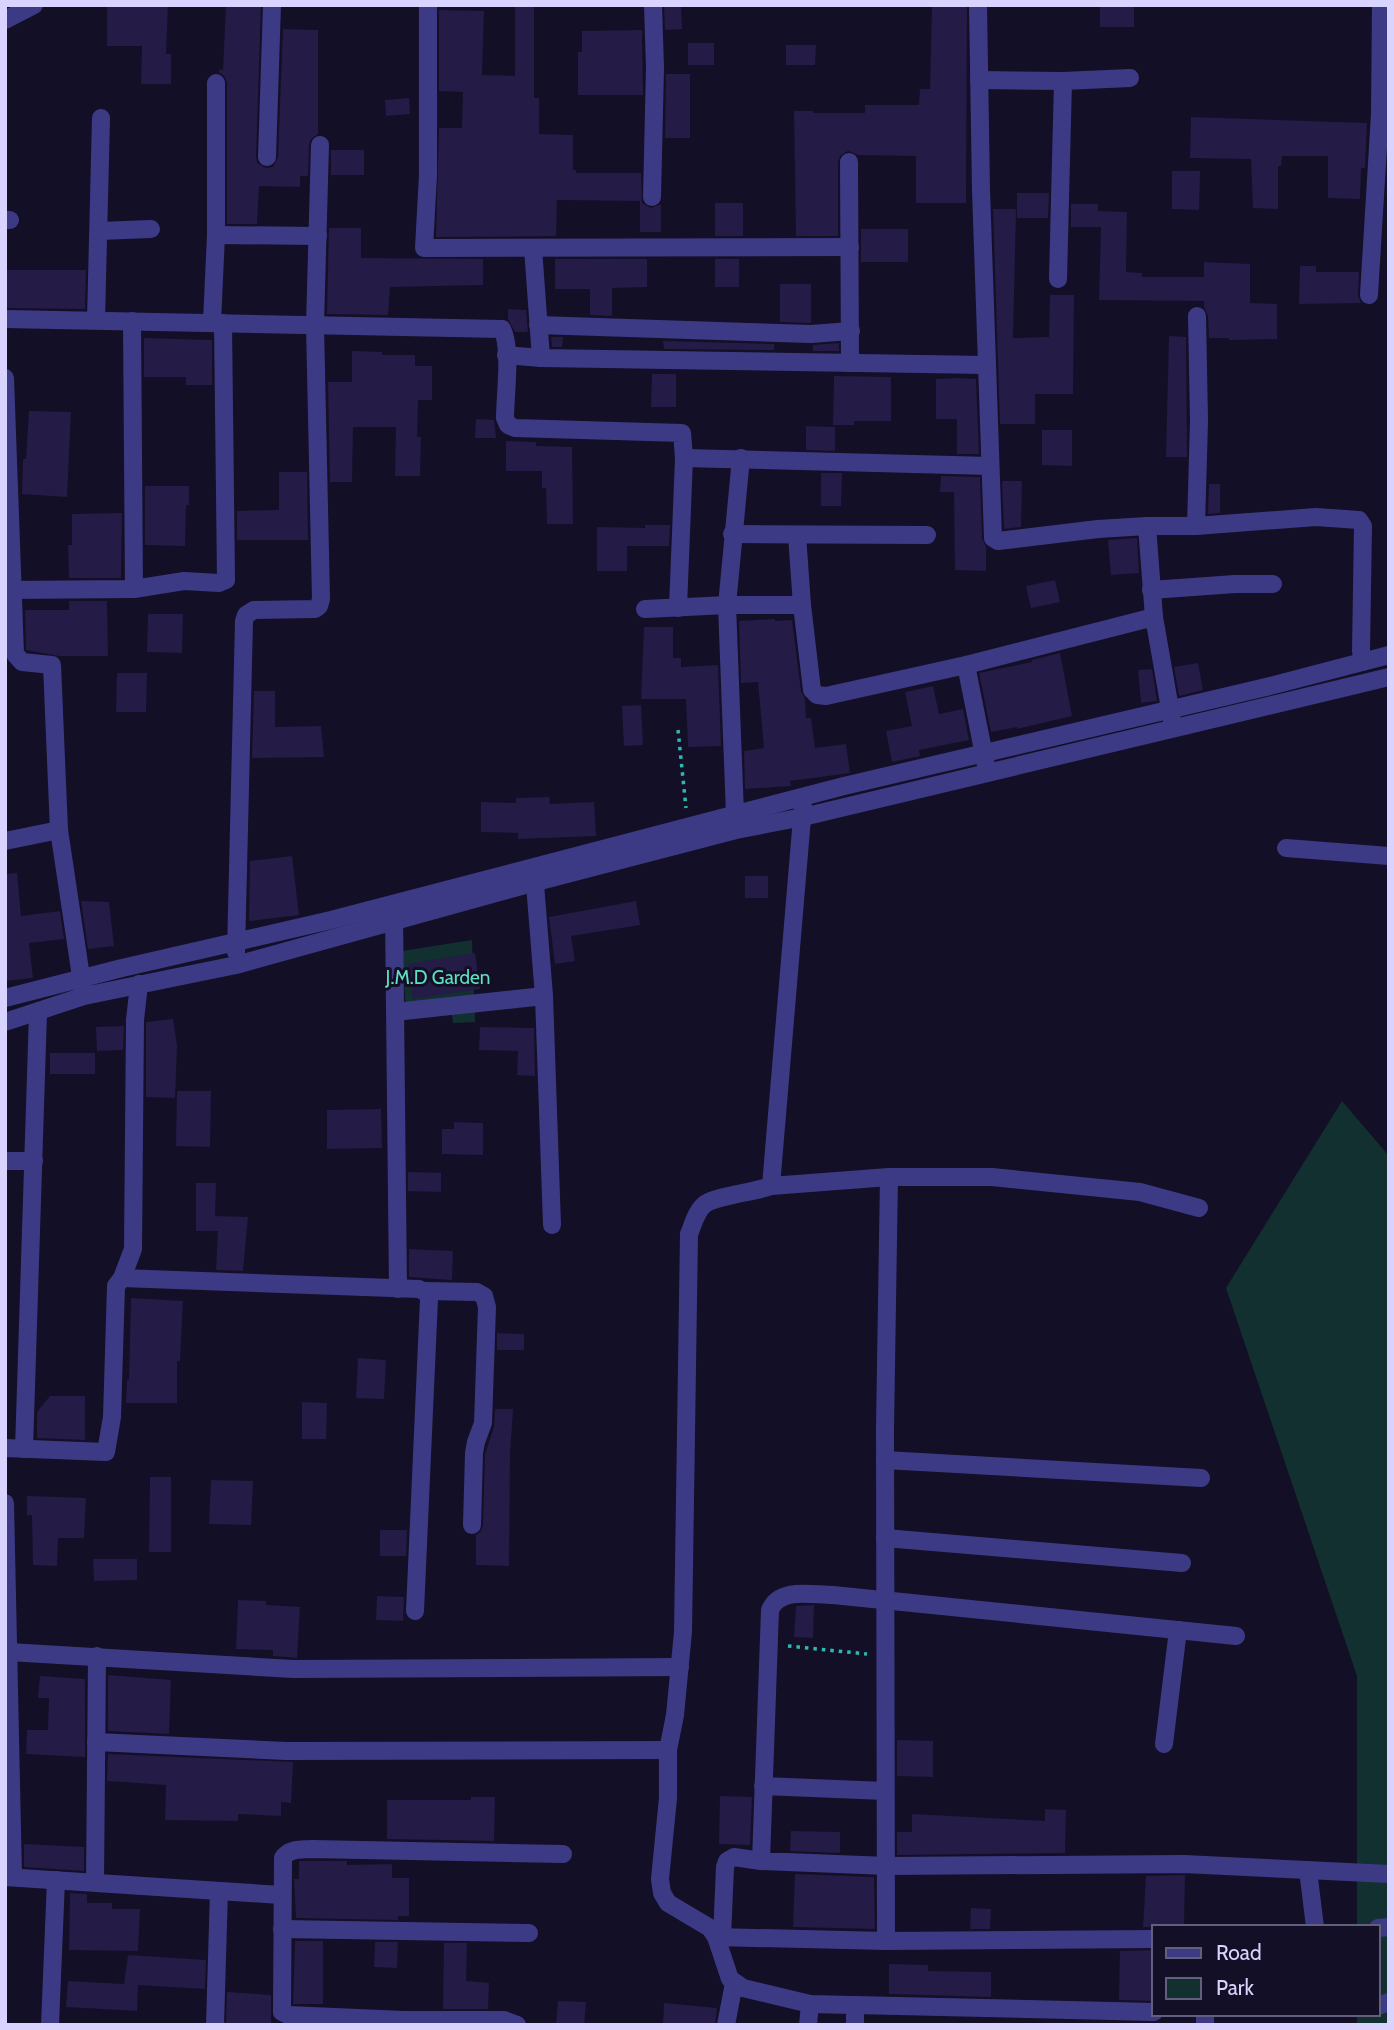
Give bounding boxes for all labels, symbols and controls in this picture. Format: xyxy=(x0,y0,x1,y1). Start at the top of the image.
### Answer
park label: J.M.D Garden xyxy=(385,966,490,989)
legend xyxy=(1152,1925,1380,2016)
text: Road xyxy=(1216,1940,1262,1965)
text: Park xyxy=(1216,1975,1254,2000)

